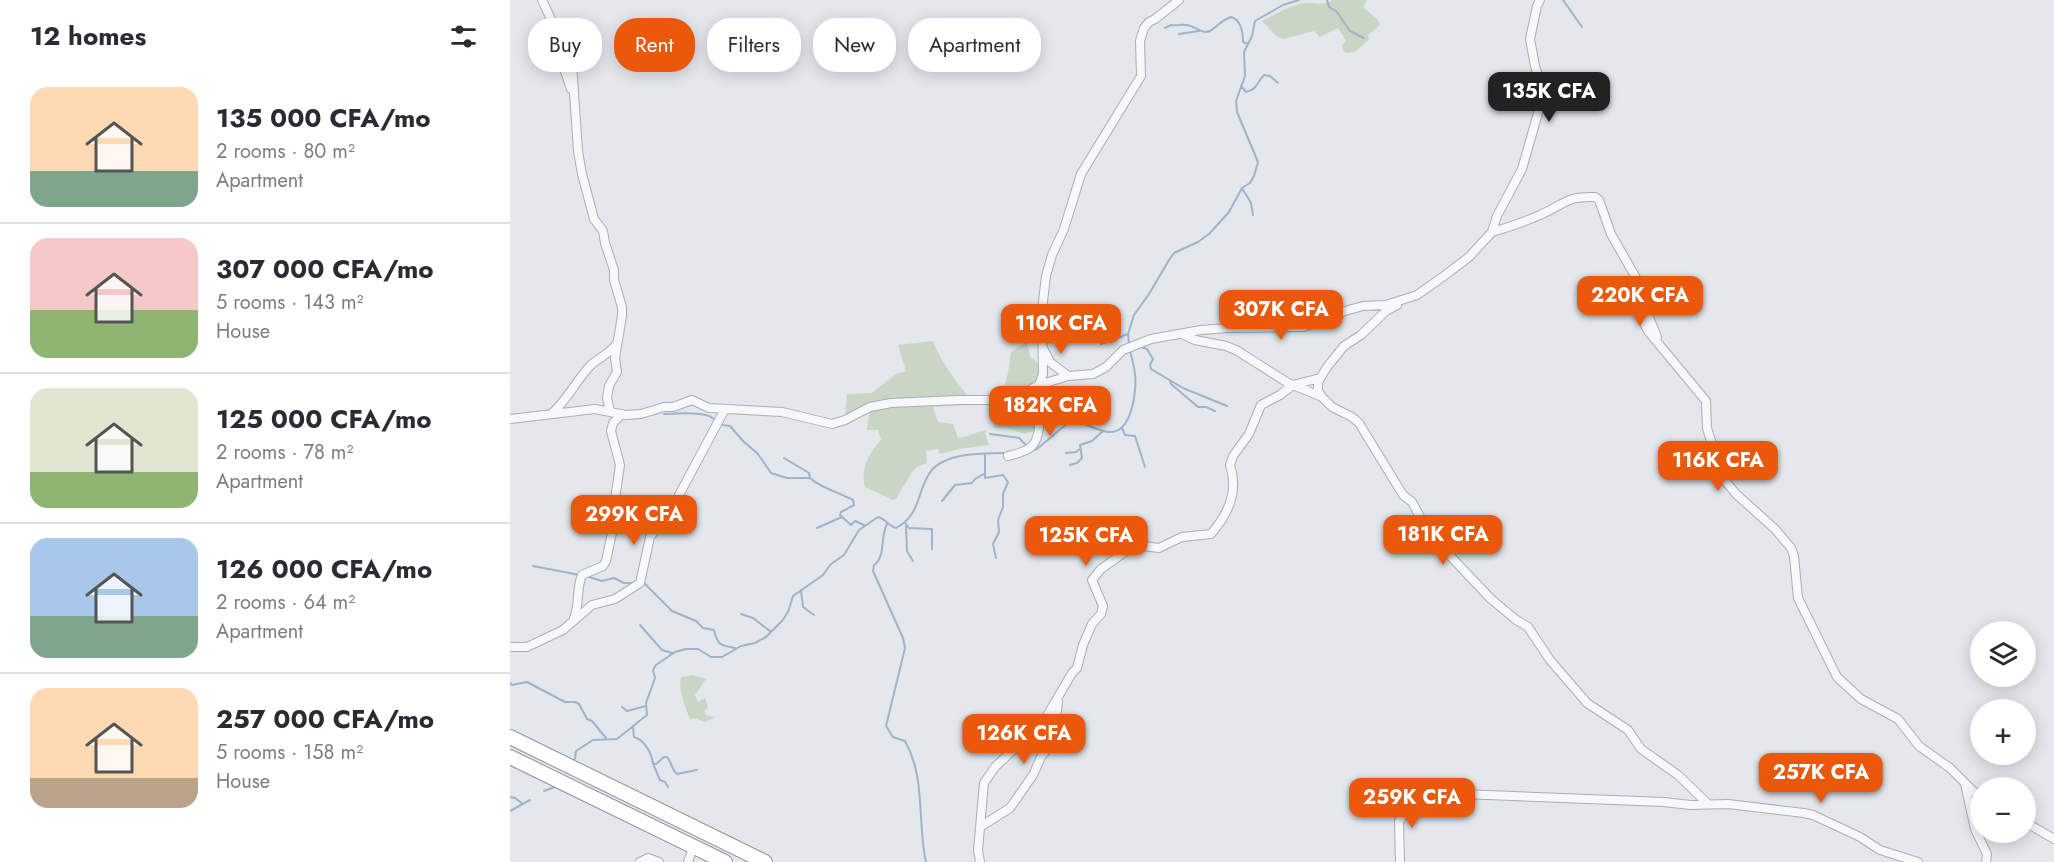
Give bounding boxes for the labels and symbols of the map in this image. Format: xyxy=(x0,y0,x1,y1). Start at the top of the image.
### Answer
pin: 135K CFA xyxy=(1487,72,1611,123)
pin: 220K CFA xyxy=(1578,276,1702,327)
pin: 307K CFA xyxy=(1219,290,1343,341)
pin: 110K CFA xyxy=(999,304,1123,355)
pin: 182K CFA xyxy=(988,386,1112,437)
pin: 116K CFA xyxy=(1656,441,1780,492)
pin: 299K CFA xyxy=(572,495,696,546)
pin: 181K CFA xyxy=(1381,515,1505,566)
pin: 125K CFA xyxy=(1024,516,1148,567)
pin: 126K CFA xyxy=(962,714,1086,765)
pin: 257K CFA xyxy=(1759,753,1883,804)
pin: 259K CFA xyxy=(1350,778,1474,829)

